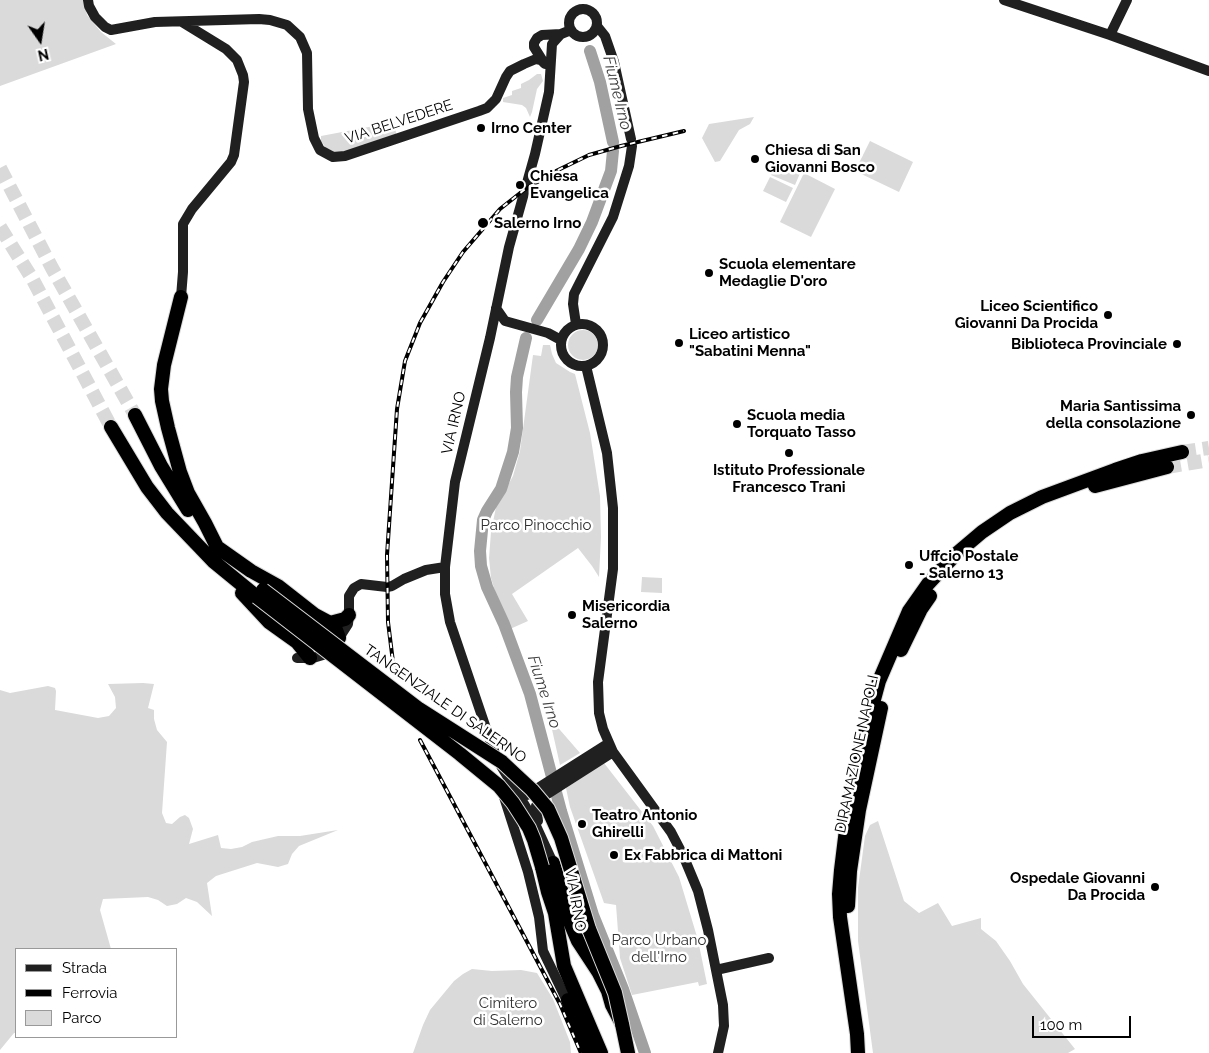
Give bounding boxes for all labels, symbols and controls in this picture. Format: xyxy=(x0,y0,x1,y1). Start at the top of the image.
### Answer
north arrow xyxy=(15,15,65,65)
text: N xyxy=(36,46,50,64)
water label: Fiume Irno xyxy=(599,54,635,132)
street label: VIA BELVEDERE xyxy=(343,96,455,148)
place label: Irno Center xyxy=(491,119,572,137)
marker: Irno Center xyxy=(475,122,487,134)
place label: Chiesa di San Giovanni Bosco xyxy=(765,141,875,176)
marker: Chiesa di San Giovanni Bosco xyxy=(749,153,761,165)
place label: Chiesa Evangelica xyxy=(530,167,609,202)
marker: Chiesa Evangelica xyxy=(514,179,526,191)
place label: Salerno Irno xyxy=(494,214,581,232)
marker: Salerno Irno xyxy=(476,216,490,230)
place label: Scuola elementare Medaglie D'oro xyxy=(719,255,856,290)
marker: Scuola elementare Medaglie D'oro xyxy=(703,267,715,279)
place label: Liceo Scientifico Giovanni Da Procida xyxy=(955,297,1098,332)
marker: Liceo Scientifico Giovanni Da Procida xyxy=(1102,309,1114,321)
place label: Liceo artistico "Sabatini Menna" xyxy=(689,325,811,360)
place label: Biblioteca Provinciale xyxy=(1011,335,1167,353)
marker: Liceo artistico "Sabatini Menna" xyxy=(673,337,685,349)
marker: Biblioteca Provinciale xyxy=(1171,338,1183,350)
street label: VIA IRNO xyxy=(438,390,470,456)
place label: Maria Santissima della consolazione xyxy=(1046,397,1181,432)
place label: Scuola media Torquato Tasso xyxy=(747,406,856,441)
marker: Maria Santissima della consolazione xyxy=(1185,409,1197,421)
marker: Scuola media Torquato Tasso xyxy=(731,418,743,430)
marker: Istituto Professionale Francesco Trani xyxy=(783,447,795,459)
place label: Istituto Professionale Francesco Trani xyxy=(713,461,865,496)
park label: Parco Pinocchio xyxy=(481,516,591,534)
place label: Uffcio Postale - Salerno 13 xyxy=(919,547,1018,582)
marker: Uffcio Postale - Salerno 13 xyxy=(903,559,915,571)
place label: Misericordia Salerno xyxy=(582,597,670,632)
marker: Misericordia Salerno xyxy=(566,609,578,621)
street label: TANGENZIALE DI SALERNO xyxy=(360,641,530,767)
water label: Fiume Irno xyxy=(523,653,565,731)
street label: DIRAMAZIONE NAPOLI xyxy=(831,673,883,835)
place label: Teatro Antonio Ghirelli xyxy=(592,806,697,841)
marker: Teatro Antonio Ghirelli xyxy=(576,818,588,830)
place label: Ex Fabbrica di Mattoni xyxy=(624,846,782,864)
marker: Ex Fabbrica di Mattoni xyxy=(608,849,620,861)
street label: VIA IRNO xyxy=(561,867,589,933)
place label: Ospedale Giovanni Da Procida xyxy=(1010,869,1145,904)
marker: Ospedale Giovanni Da Procida xyxy=(1149,881,1161,893)
park label: Parco Urbano dell'Irno xyxy=(612,931,706,966)
legend xyxy=(15,948,178,1038)
text: Strada xyxy=(62,959,107,977)
text: Ferrovia xyxy=(62,984,118,1002)
park label: Cimitero di Salerno xyxy=(473,994,543,1029)
scale bar xyxy=(1034,1006,1133,1038)
text: Parco xyxy=(62,1009,102,1027)
text: 100 m xyxy=(1040,1016,1082,1034)

